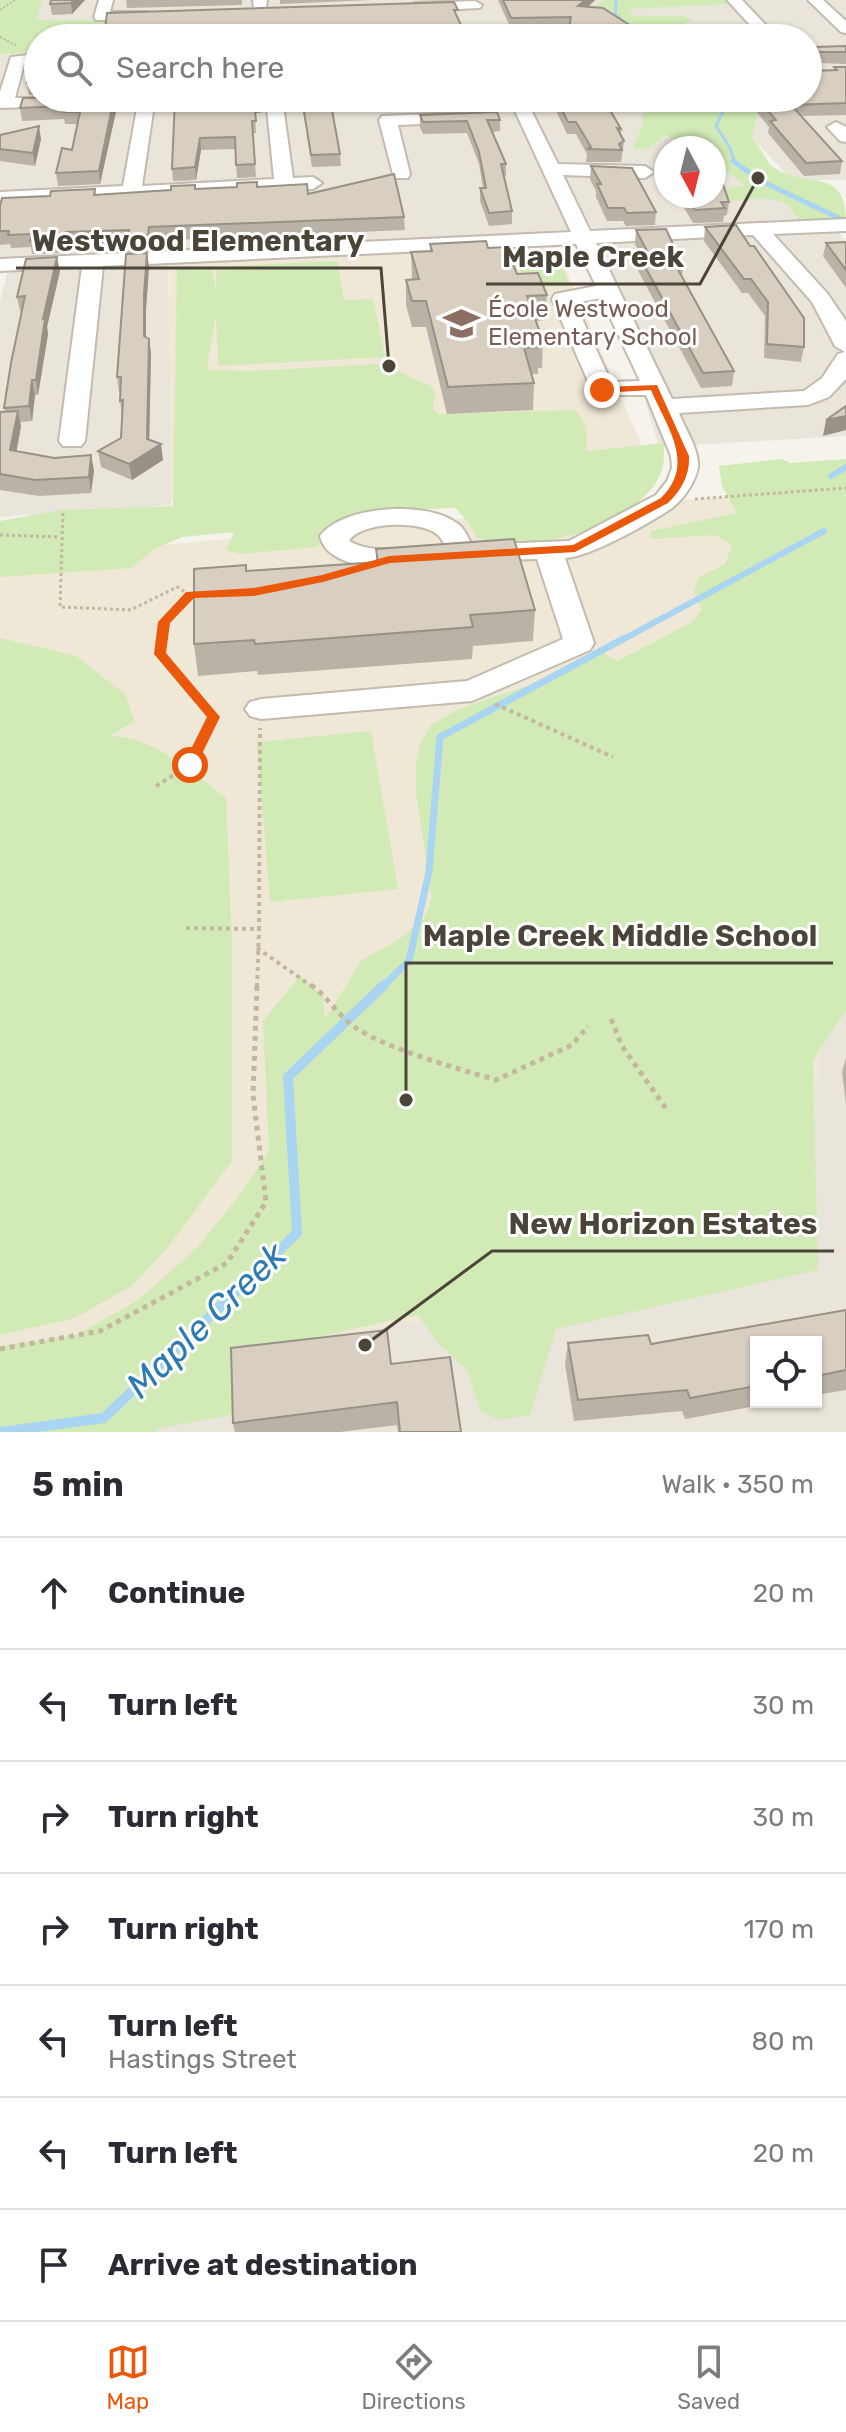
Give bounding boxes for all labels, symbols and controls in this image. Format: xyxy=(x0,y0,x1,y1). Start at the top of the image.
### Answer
search box xyxy=(24,24,822,112)
icon: search xyxy=(52,46,96,90)
text: Search here xyxy=(116,50,284,86)
north arrow xyxy=(654,136,726,208)
callout: Westwood Elementary xyxy=(16,214,381,268)
text: Westwood Elementary xyxy=(32,223,364,259)
callout: Maple Creek xyxy=(486,230,700,284)
text: Maple Creek xyxy=(502,239,684,275)
place label: École Westwood Elementary School xyxy=(488,295,697,351)
school or university icon: École Westwood Elementary School xyxy=(443,304,481,342)
route end xyxy=(584,372,620,408)
route start xyxy=(172,747,208,783)
callout: Maple Creek Middle School xyxy=(406,909,833,963)
text: Maple Creek Middle School xyxy=(423,918,817,954)
callout: New Horizon Estates xyxy=(492,1197,834,1251)
text: New Horizon Estates xyxy=(509,1206,817,1242)
water label: Maple Creek xyxy=(117,1233,295,1407)
map controls xyxy=(750,1336,822,1408)
button: locate xyxy=(750,1336,822,1408)
text: 5 min xyxy=(32,1464,124,1505)
text: Walk · 350 m xyxy=(662,1469,814,1500)
icon: ahead xyxy=(32,1571,76,1615)
text: Continue xyxy=(108,1575,245,1611)
text: 20 m xyxy=(753,1578,814,1609)
icon: left xyxy=(32,1683,76,1727)
text: Turn left xyxy=(108,1687,238,1723)
text: 30 m xyxy=(752,1690,814,1721)
icon: right xyxy=(32,1795,76,1839)
text: Turn right xyxy=(108,1799,259,1835)
text: 30 m xyxy=(752,1802,814,1833)
icon: right xyxy=(32,1907,76,1951)
text: Turn right xyxy=(108,1911,259,1947)
text: 170 m xyxy=(744,1914,814,1945)
text: Turn left xyxy=(108,2008,238,2044)
icon: left xyxy=(32,2019,76,2063)
text: 80 m xyxy=(751,2026,814,2057)
text: Hastings Street xyxy=(108,2044,297,2075)
icon: left xyxy=(32,2131,76,2175)
text: Turn left xyxy=(108,2135,238,2171)
text: 20 m xyxy=(753,2138,814,2169)
icon: arrive xyxy=(32,2243,76,2287)
text: Arrive at destination xyxy=(108,2247,418,2283)
tab: Map xyxy=(106,2340,150,2415)
tab: Directions xyxy=(361,2340,466,2415)
tab: Saved xyxy=(677,2340,740,2415)

